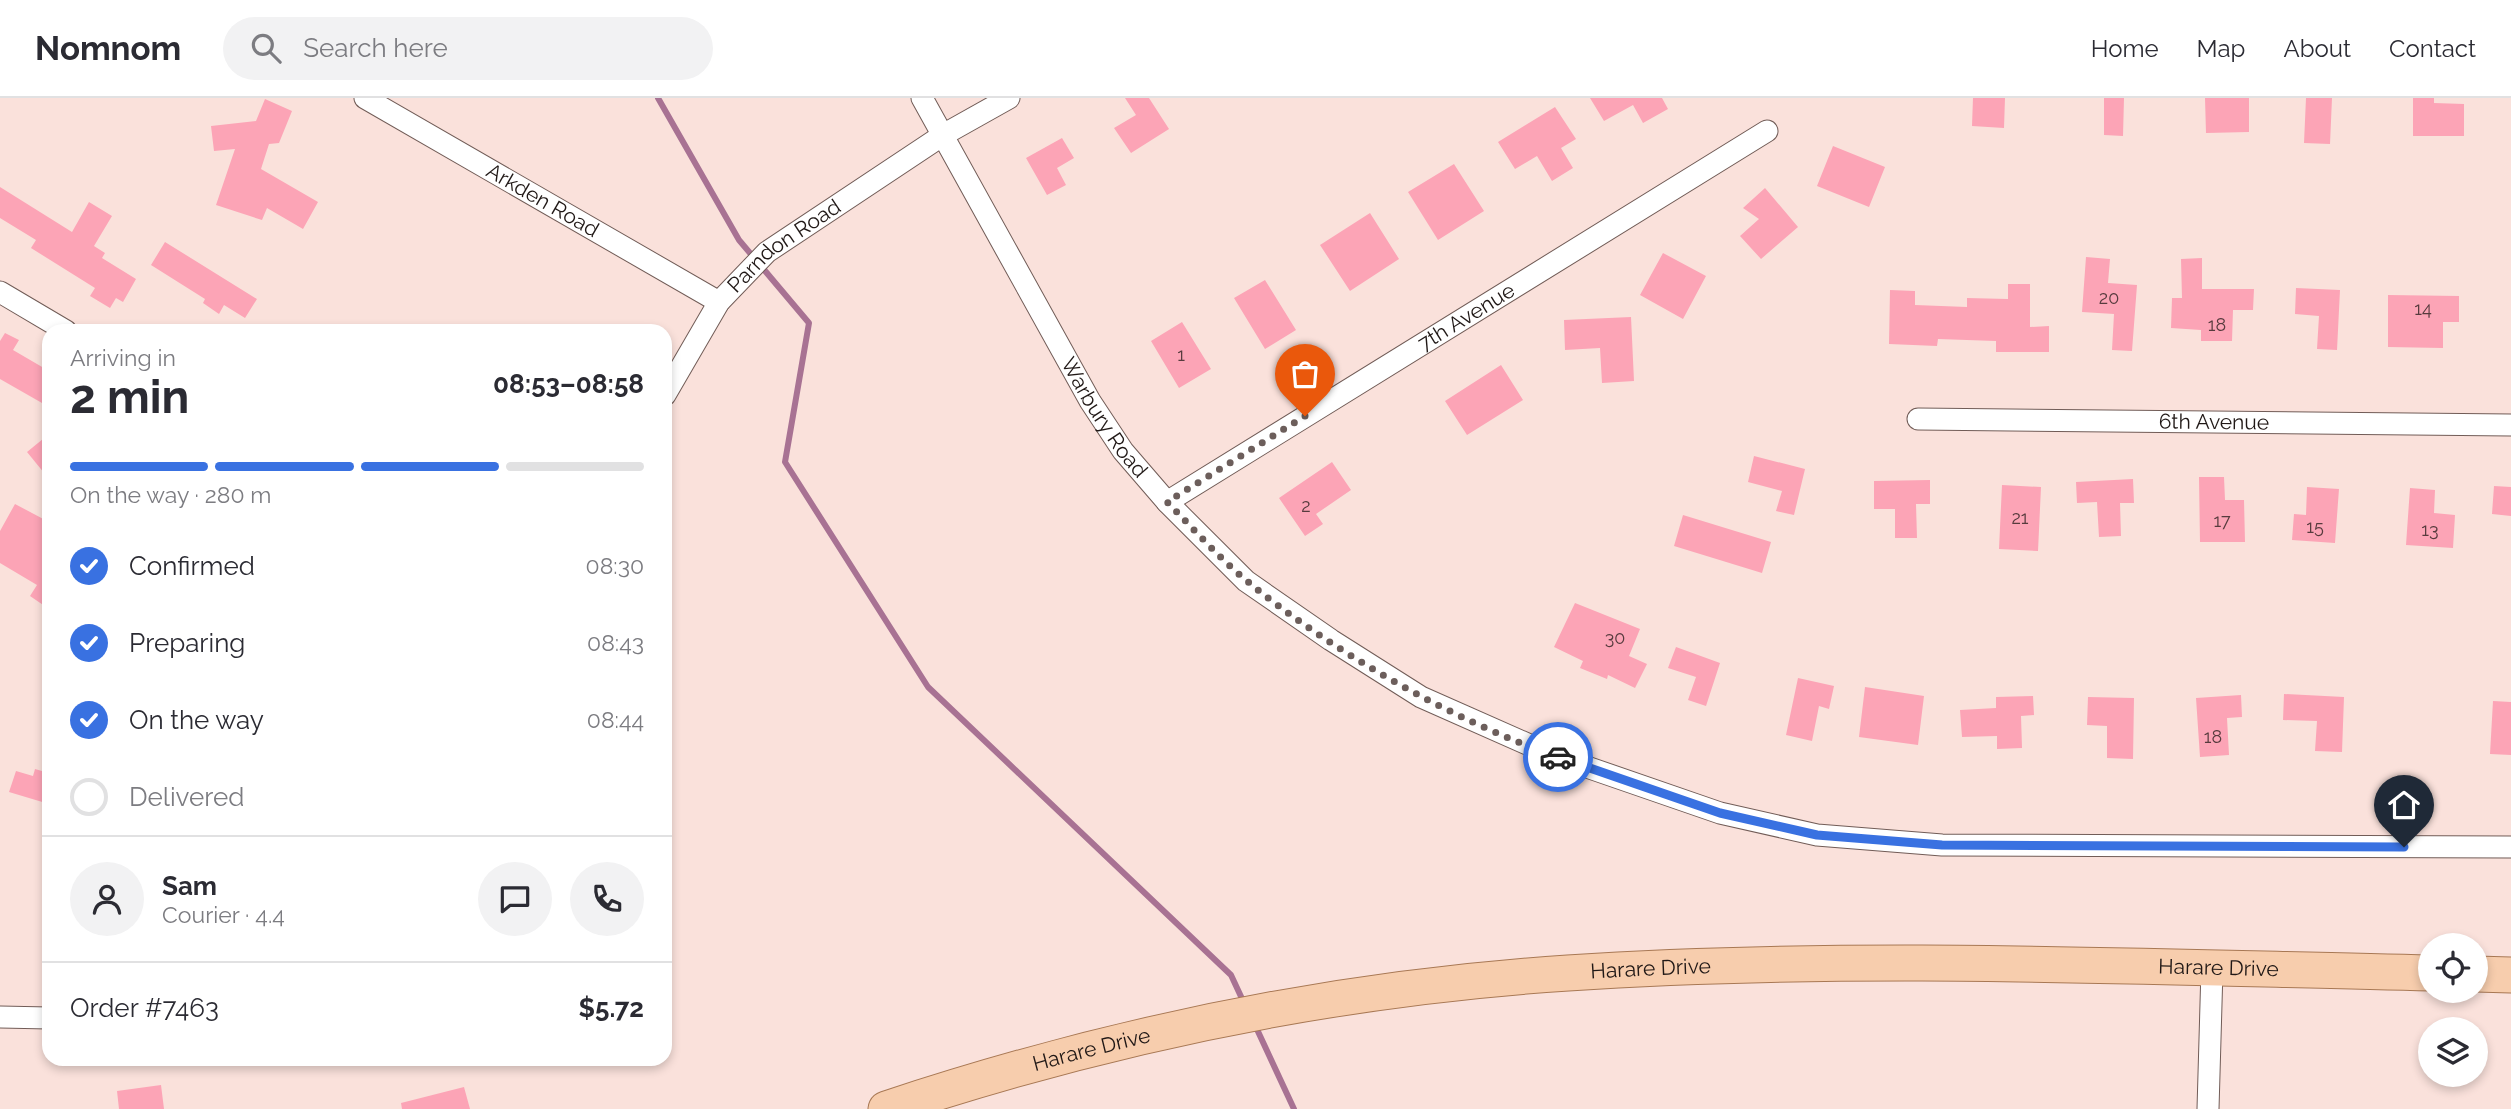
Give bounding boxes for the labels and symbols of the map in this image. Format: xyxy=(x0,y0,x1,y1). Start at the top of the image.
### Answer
street label: Arkden Road xyxy=(482,158,604,242)
street label: Parndon Road xyxy=(722,194,845,298)
street label: 7th Avenue xyxy=(1413,277,1519,356)
house number: 20 xyxy=(2099,287,2119,308)
house number: 14 xyxy=(2414,298,2432,319)
house number: 18 xyxy=(2208,314,2226,335)
house number: 1 xyxy=(1177,344,1185,365)
pin xyxy=(1275,344,1335,416)
street label: Warbury Road xyxy=(1056,353,1153,482)
street label: 6th Avenue xyxy=(2159,408,2269,435)
house number: 2 xyxy=(1301,495,1311,516)
house number: 21 xyxy=(2011,507,2029,528)
house number: 17 xyxy=(2213,510,2231,531)
house number: 15 xyxy=(2306,516,2324,537)
house number: 13 xyxy=(2421,519,2439,540)
house number: 30 xyxy=(1605,627,1625,648)
courier xyxy=(1523,722,1593,792)
house number: 18 xyxy=(2204,726,2222,747)
pin xyxy=(2374,775,2434,847)
street label: Harare Drive xyxy=(1590,953,1711,984)
street label: Harare Drive xyxy=(2158,953,2279,981)
street label: Harare Drive xyxy=(1030,1022,1153,1076)

